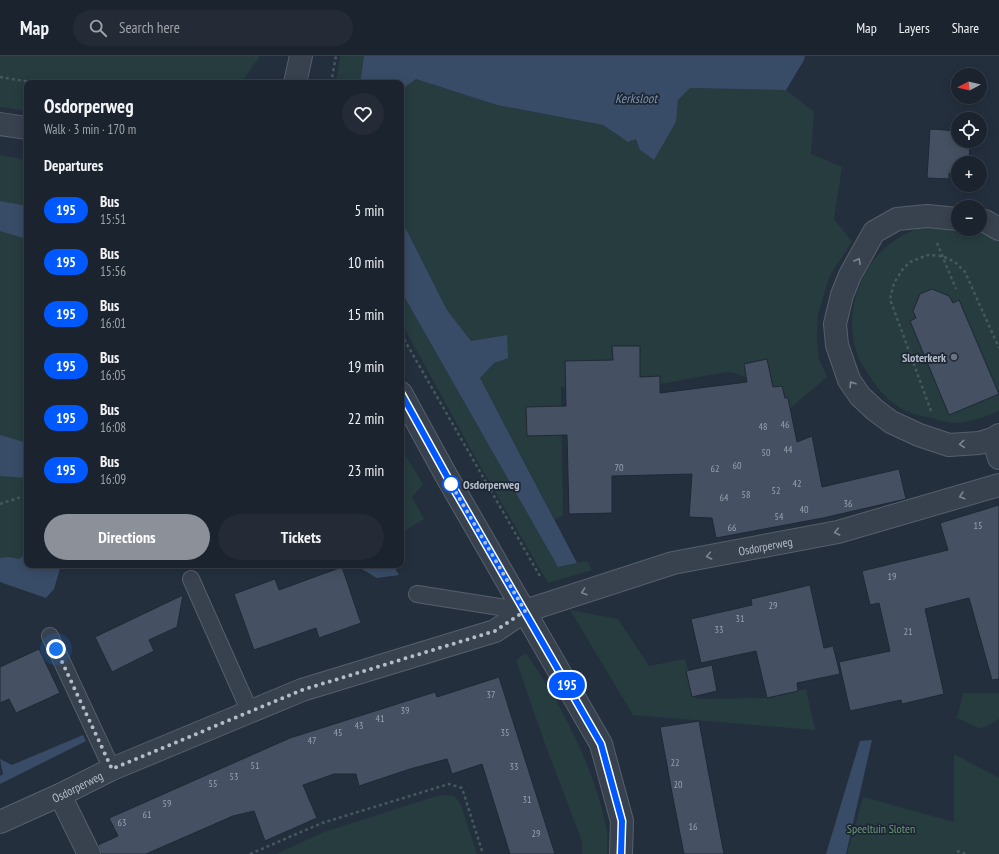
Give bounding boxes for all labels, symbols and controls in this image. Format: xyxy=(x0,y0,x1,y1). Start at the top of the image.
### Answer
search box xyxy=(73,10,353,46)
text: Map xyxy=(20,16,49,40)
icon: search xyxy=(87,17,109,39)
text: Search here xyxy=(119,18,180,37)
text: Map xyxy=(856,19,877,37)
text: Layers xyxy=(899,19,930,37)
text: Share xyxy=(952,19,979,37)
north arrow xyxy=(951,68,987,104)
map controls xyxy=(951,68,987,236)
water label: Kerksloot xyxy=(615,90,658,107)
button: heart xyxy=(342,93,384,135)
text: Osdorperweg xyxy=(44,94,134,118)
button: locate xyxy=(951,112,987,148)
text: Walk · 3 min · 170 m xyxy=(44,121,136,138)
text: Departures xyxy=(44,156,103,175)
button: + xyxy=(951,156,987,192)
text: Bus xyxy=(100,192,119,211)
button: − xyxy=(951,200,987,236)
text: 195 xyxy=(56,201,76,219)
text: 5 min xyxy=(354,201,384,220)
text: 15:51 xyxy=(100,211,126,228)
text: Bus xyxy=(100,244,119,263)
text: 195 xyxy=(56,253,76,271)
text: 10 min xyxy=(348,253,384,272)
one-way arrow xyxy=(853,258,860,266)
text: 15:56 xyxy=(100,263,126,280)
text: Bus xyxy=(100,296,119,315)
text: 195 xyxy=(56,305,76,323)
text: 15 min xyxy=(348,305,384,324)
text: 16:01 xyxy=(100,315,126,332)
text: Bus xyxy=(100,348,119,367)
place label: Sloterkerk xyxy=(902,350,946,365)
marker: Sloterkerk xyxy=(949,352,959,362)
text: 195 xyxy=(56,357,76,375)
text: 19 min xyxy=(348,357,384,376)
text: 16:05 xyxy=(100,367,126,384)
one-way arrow xyxy=(850,381,857,388)
text: Bus xyxy=(100,400,119,419)
text: 195 xyxy=(56,409,76,427)
text: 22 min xyxy=(348,409,384,428)
house number: 46 xyxy=(781,418,790,431)
text: 16:08 xyxy=(100,419,126,436)
house number: 48 xyxy=(759,420,768,433)
one-way arrow xyxy=(959,440,965,449)
house number: 44 xyxy=(784,443,793,456)
house number: 50 xyxy=(762,446,771,459)
text: Bus xyxy=(100,452,119,471)
house number: 60 xyxy=(733,459,742,472)
text: 195 xyxy=(56,461,76,479)
text: 23 min xyxy=(348,461,384,480)
house number: 70 xyxy=(615,461,624,474)
house number: 62 xyxy=(711,462,720,475)
text: 16:09 xyxy=(100,471,126,488)
marker: Osdorperweg xyxy=(442,475,460,493)
place label: Osdorperweg xyxy=(463,477,520,492)
house number: 42 xyxy=(793,477,802,490)
house number: 52 xyxy=(772,484,781,497)
house number: 58 xyxy=(742,488,751,501)
house number: 64 xyxy=(720,491,729,504)
one-way arrow xyxy=(958,491,965,500)
house number: 36 xyxy=(844,497,853,510)
house number: 40 xyxy=(800,503,809,516)
house number: 54 xyxy=(775,510,784,523)
button: Directions xyxy=(44,514,210,560)
button: Tickets xyxy=(218,514,384,560)
house number: 15 xyxy=(974,519,983,532)
house number: 66 xyxy=(728,521,737,534)
one-way arrow xyxy=(833,527,840,535)
street label: Osdorperweg xyxy=(737,533,794,558)
one-way arrow xyxy=(706,551,712,560)
house number: 19 xyxy=(888,570,897,583)
one-way arrow xyxy=(581,587,588,596)
house number: 29 xyxy=(769,599,778,612)
house number: 31 xyxy=(736,612,745,625)
house number: 33 xyxy=(715,623,724,636)
house number: 21 xyxy=(904,625,913,638)
your location xyxy=(46,639,66,659)
line badge: 195 xyxy=(544,672,590,698)
text: 195 xyxy=(557,676,577,694)
house number: 37 xyxy=(487,688,496,701)
house number: 39 xyxy=(401,704,410,717)
house number: 41 xyxy=(376,712,385,725)
house number: 43 xyxy=(355,719,364,732)
house number: 45 xyxy=(334,726,343,739)
house number: 35 xyxy=(501,726,510,739)
house number: 47 xyxy=(308,734,317,747)
house number: 22 xyxy=(671,756,680,769)
house number: 51 xyxy=(251,759,260,772)
house number: 33 xyxy=(510,760,519,773)
street label: Osdorperweg xyxy=(49,767,105,805)
house number: 53 xyxy=(230,770,239,783)
house number: 55 xyxy=(209,777,218,790)
house number: 20 xyxy=(674,778,683,791)
house number: 31 xyxy=(523,793,532,806)
house number: 59 xyxy=(163,797,172,810)
house number: 61 xyxy=(143,808,152,821)
house number: 63 xyxy=(118,816,127,829)
house number: 16 xyxy=(689,820,698,833)
park label: Speeltuin Sloten xyxy=(847,821,915,836)
house number: 29 xyxy=(532,827,541,840)

